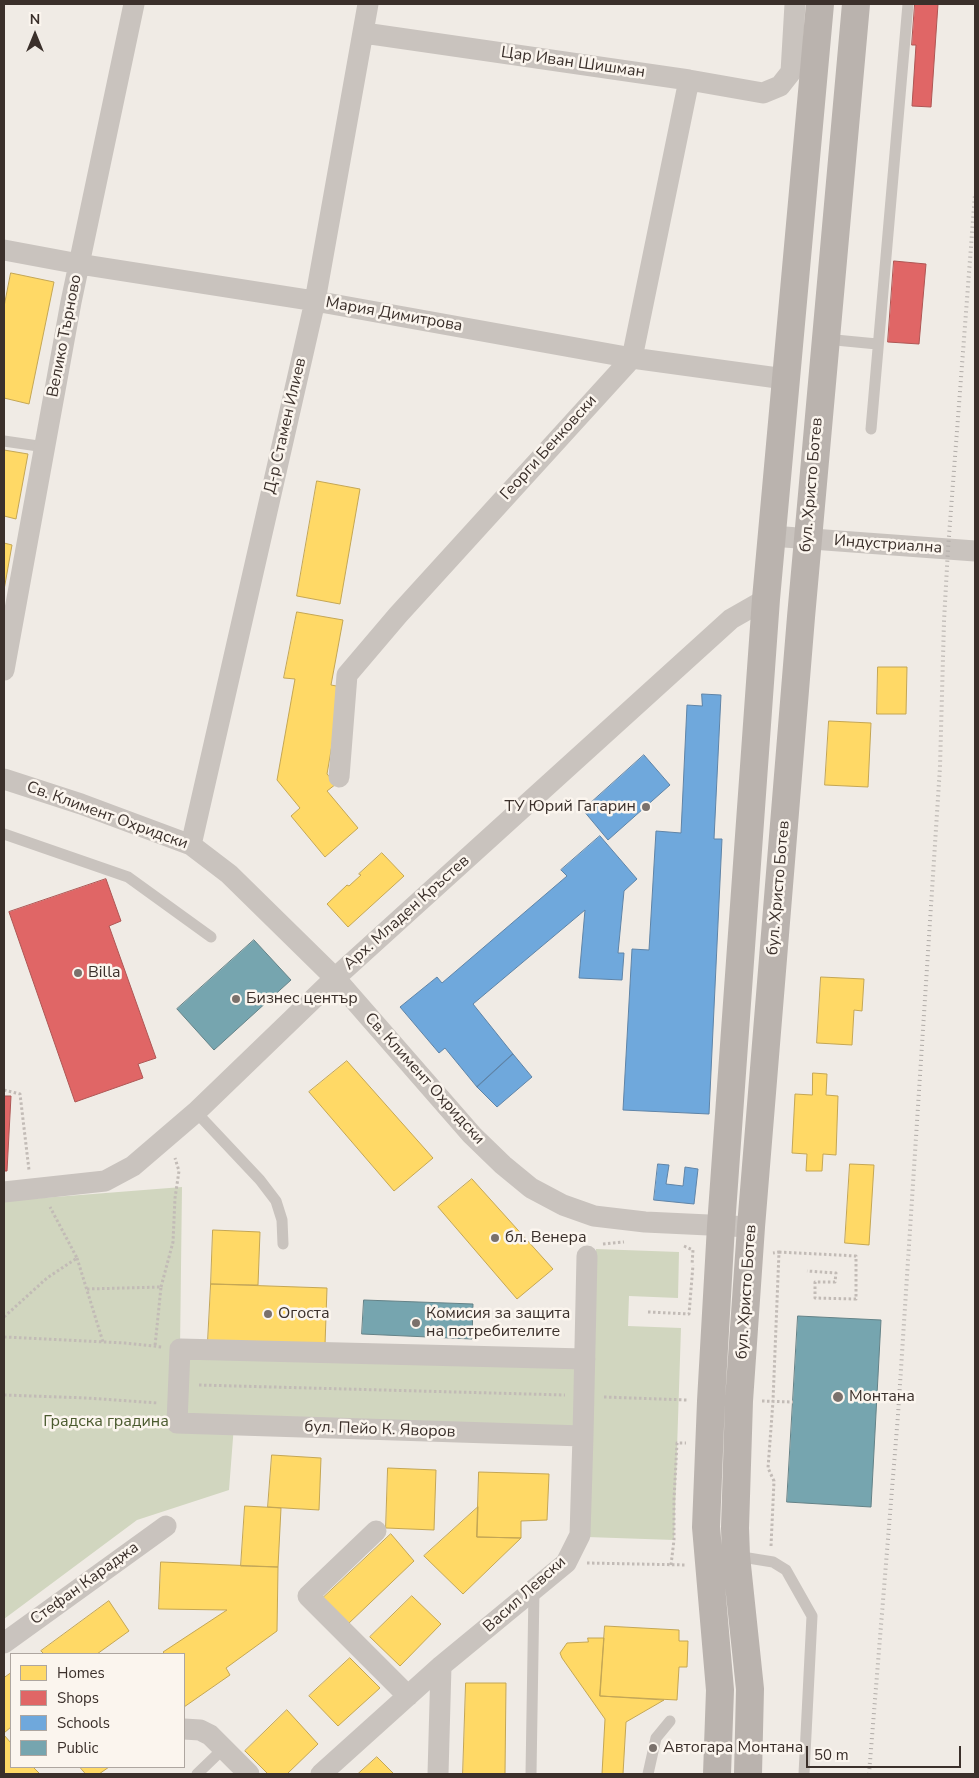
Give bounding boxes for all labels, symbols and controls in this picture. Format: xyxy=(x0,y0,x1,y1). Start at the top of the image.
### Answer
north arrow xyxy=(10,10,60,60)
text: N xyxy=(30,10,40,29)
street label: Цар Иван Шишман xyxy=(500,43,646,83)
street label: Велико Търново xyxy=(44,273,86,399)
street label: Мария Димитрова xyxy=(324,294,464,336)
street label: Д-р Стамен Илиев xyxy=(261,356,311,496)
street label: Георги Бенковски xyxy=(497,392,601,504)
street label: бул. Христо Ботев xyxy=(797,417,827,553)
street label: Индустриална xyxy=(833,532,943,558)
street label: Св. Климент Охридски xyxy=(24,778,190,854)
place label: ТУ Юрий Гагарин xyxy=(505,797,636,817)
marker: ТУ Юрий Гагарин xyxy=(640,801,652,813)
street label: бул. Христо Ботев xyxy=(764,820,794,956)
street label: Арх. Младен Кръстев xyxy=(340,852,474,974)
place label: Billa xyxy=(88,963,120,983)
marker: Billa xyxy=(72,967,84,979)
place label: Бизнес център xyxy=(246,989,358,1009)
marker: Бизнес център xyxy=(230,993,242,1005)
street label: Св. Климент Охридски xyxy=(360,1009,488,1149)
street label: бул. Христо Ботев xyxy=(733,1224,761,1360)
place label: бл. Венера xyxy=(505,1228,587,1248)
marker: бл. Венера xyxy=(489,1232,501,1244)
place label: Огоста xyxy=(278,1304,330,1324)
place label: Комисия за защита на потребителите xyxy=(426,1304,570,1342)
marker: Огоста xyxy=(262,1308,274,1320)
marker: Комисия за защита на потребителите xyxy=(410,1317,422,1329)
place label: Монтана xyxy=(849,1387,915,1407)
marker: Монтана xyxy=(831,1390,845,1404)
park label: Градска градина xyxy=(43,1412,169,1432)
street label: бул. Пейо К. Яворов xyxy=(304,1418,456,1442)
street label: Стефан Караджа xyxy=(27,1538,143,1630)
street label: Васил Левски xyxy=(480,1553,570,1637)
legend xyxy=(10,1653,185,1768)
text: Homes xyxy=(57,1663,105,1683)
text: Shops xyxy=(57,1688,99,1708)
text: Schools xyxy=(57,1713,110,1733)
scale bar xyxy=(809,1736,964,1768)
text: Public xyxy=(57,1738,98,1758)
place label: Автогара Монтана xyxy=(663,1738,803,1758)
marker: Автогара Монтана xyxy=(647,1742,659,1754)
text: 50 m xyxy=(814,1745,849,1765)

